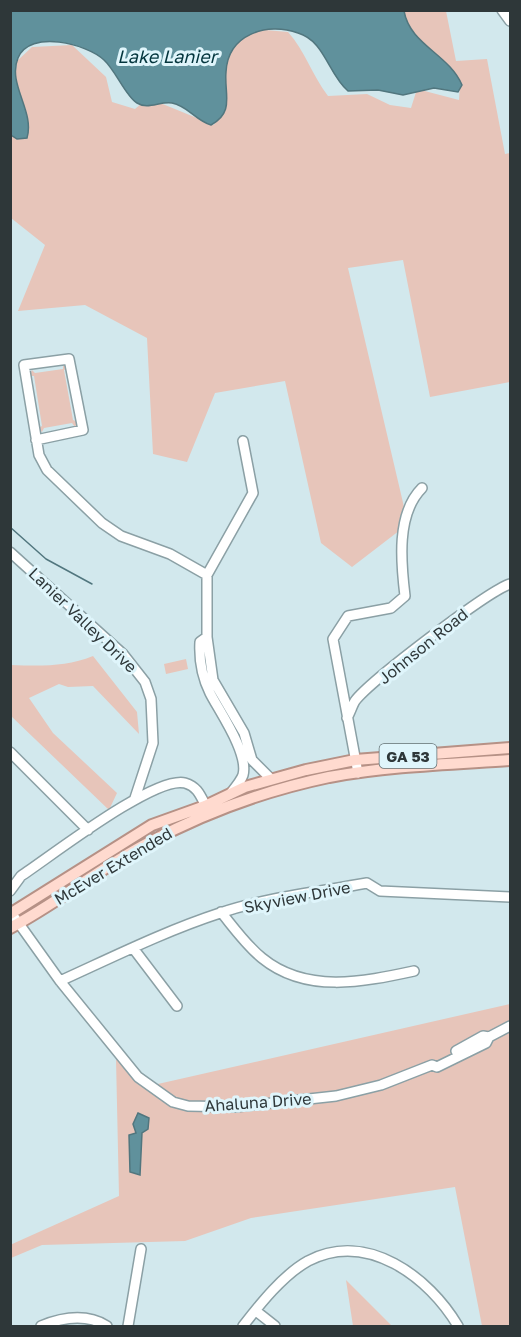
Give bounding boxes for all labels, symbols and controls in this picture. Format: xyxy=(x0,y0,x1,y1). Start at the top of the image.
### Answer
water label: Lake Lanier xyxy=(117,45,220,67)
street label: Lanier Valley Drive xyxy=(25,563,141,677)
street label: Johnson Road xyxy=(374,604,472,688)
road number: GA 53 xyxy=(380,744,436,768)
street label: McEver Extended xyxy=(51,823,175,909)
street label: Skyview Drive xyxy=(242,877,352,917)
street label: Ahaluna Drive xyxy=(204,1088,312,1116)

